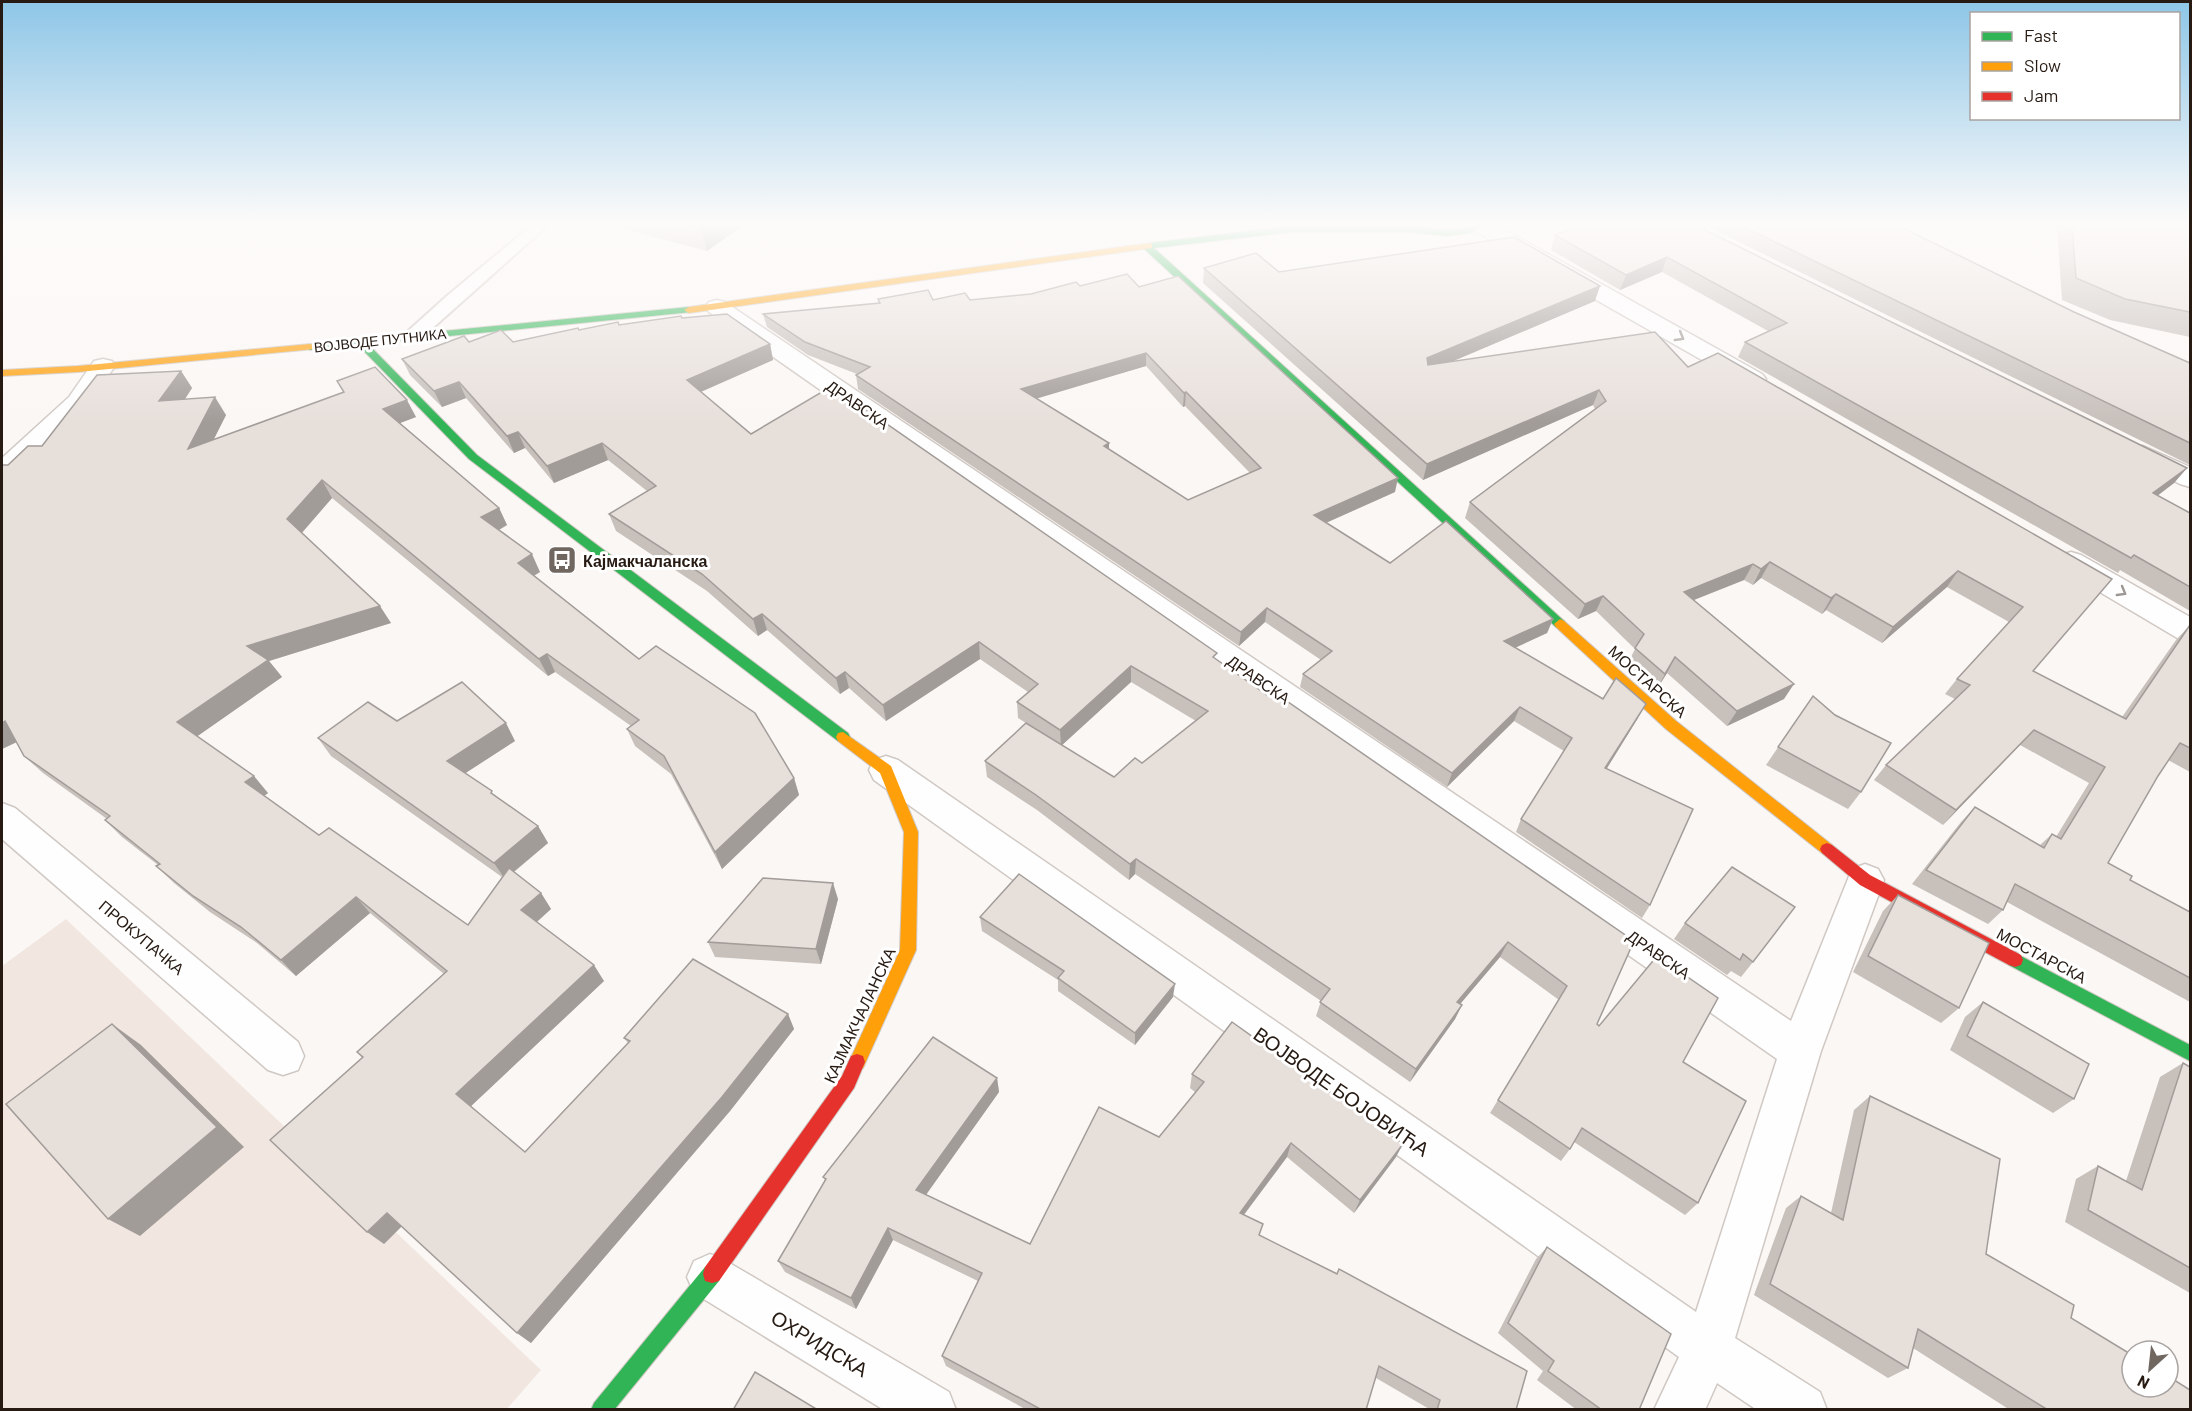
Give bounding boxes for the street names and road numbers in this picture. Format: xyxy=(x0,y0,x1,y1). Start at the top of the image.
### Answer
street label: ВОЈВОДЕ ПУТНИКА xyxy=(313,325,448,355)
street label: ДРАВСКА xyxy=(823,375,894,433)
street label: МОСТАРСКА xyxy=(1605,641,1691,721)
street label: ДРАВСКА xyxy=(1224,650,1295,708)
street label: ПРОКУПАЧКА xyxy=(95,896,189,978)
street label: МОСТАРСКА xyxy=(1994,923,2090,987)
street label: ДРАВСКА xyxy=(1624,925,1695,983)
street label: КАЈМАКЧАЛАНСКА xyxy=(819,944,899,1086)
street label: ВОЈВОДЕ БОЈОВИЋА xyxy=(1249,1021,1435,1161)
street label: ОХРИДСКА xyxy=(767,1305,873,1382)

